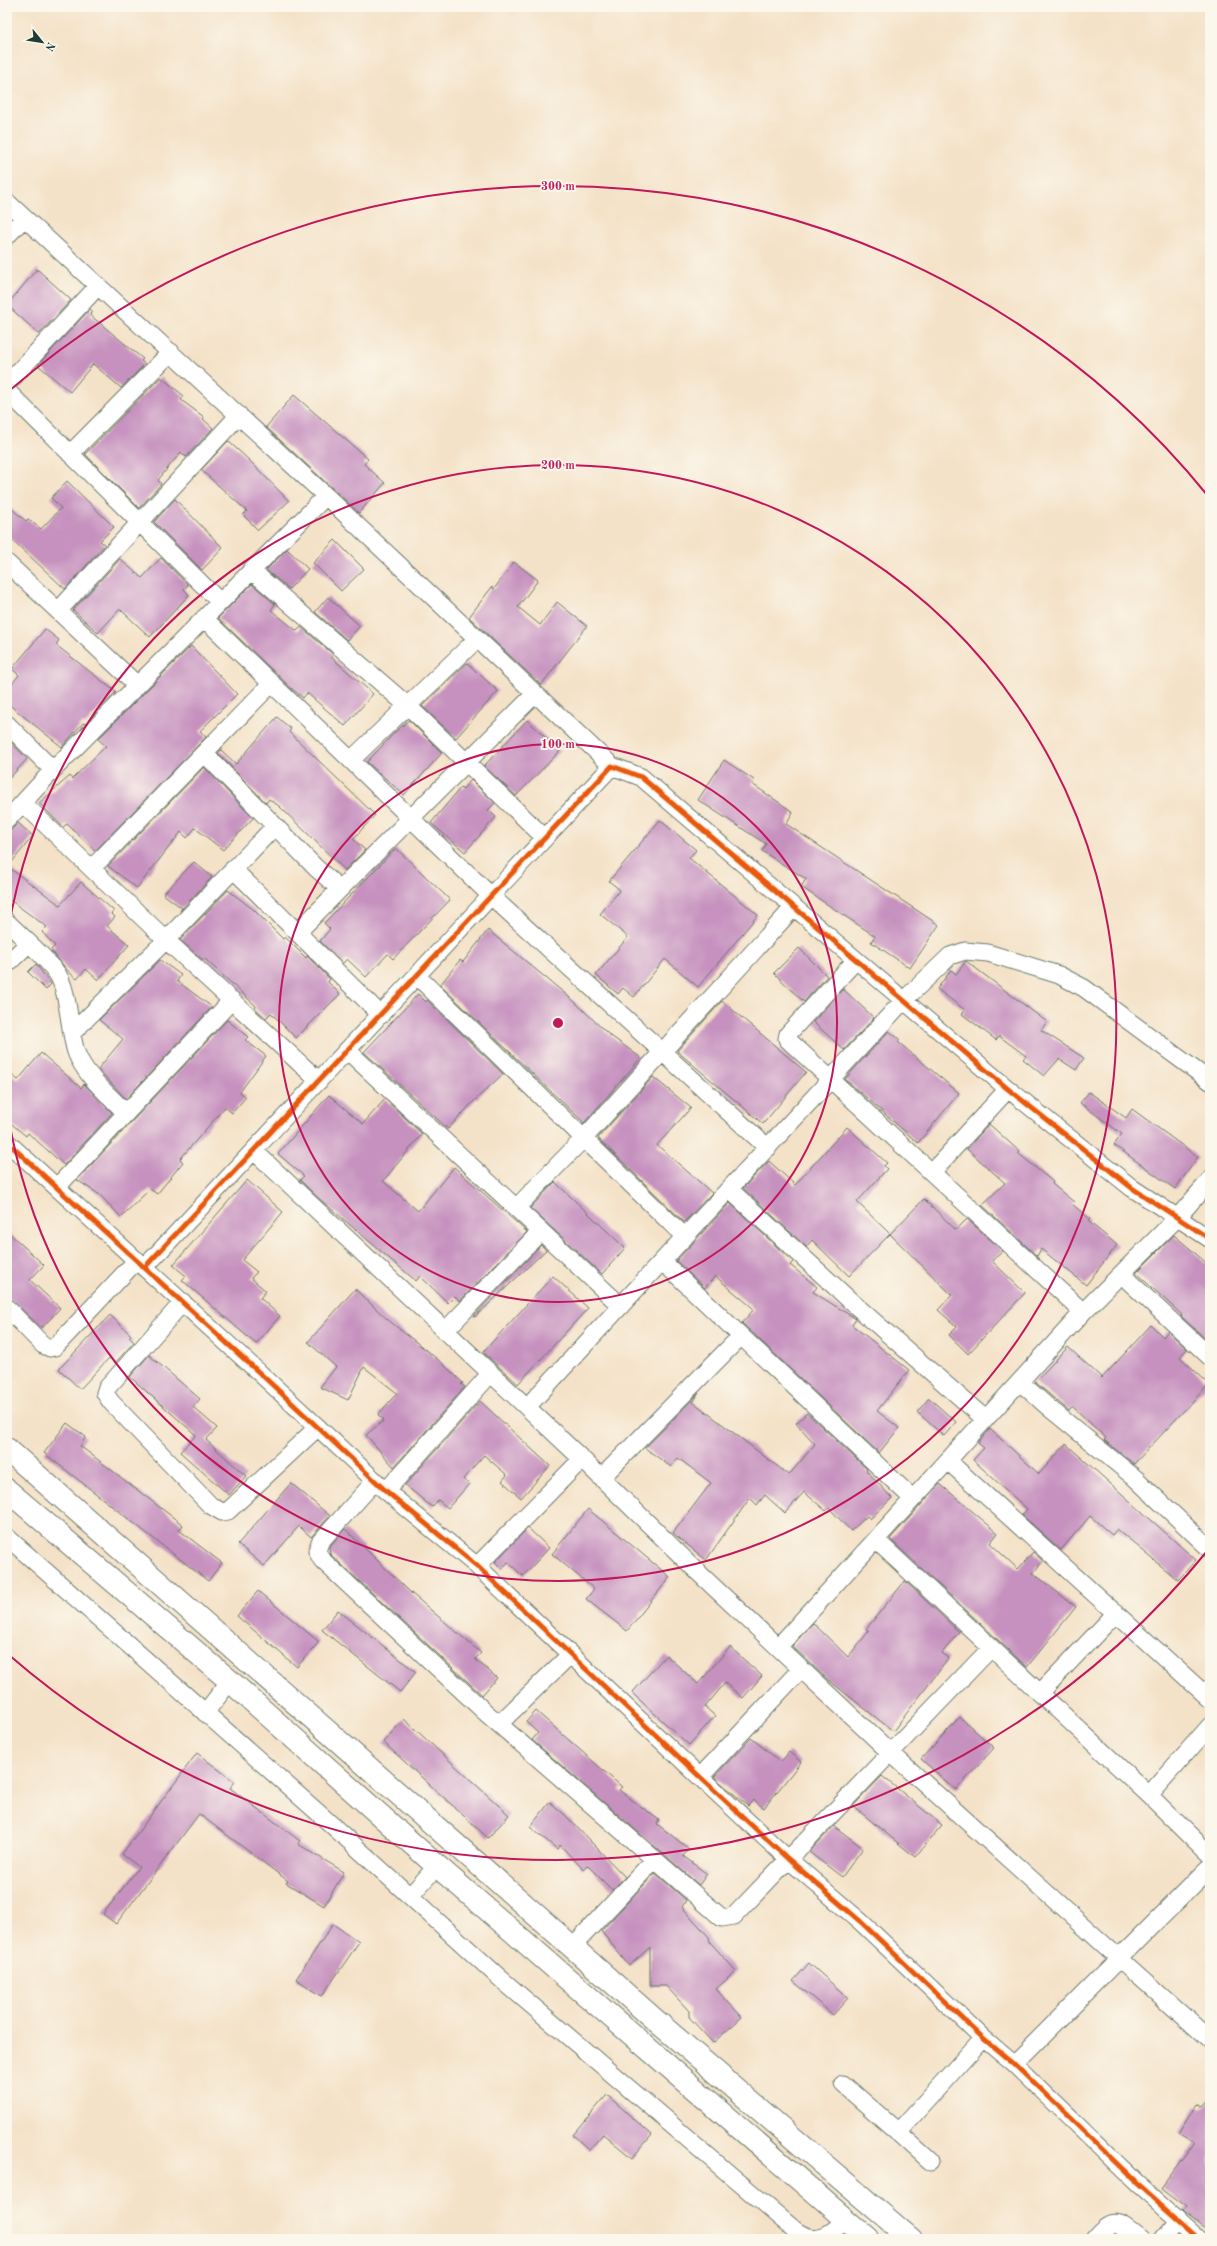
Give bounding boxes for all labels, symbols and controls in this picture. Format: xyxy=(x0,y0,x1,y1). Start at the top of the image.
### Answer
north arrow xyxy=(22,22,62,62)
text: N xyxy=(42,40,56,53)
text: 300 m xyxy=(541,181,575,193)
text: 200 m xyxy=(541,460,575,472)
text: 100 m xyxy=(541,739,575,751)
centre of rings xyxy=(551,1016,565,1030)

